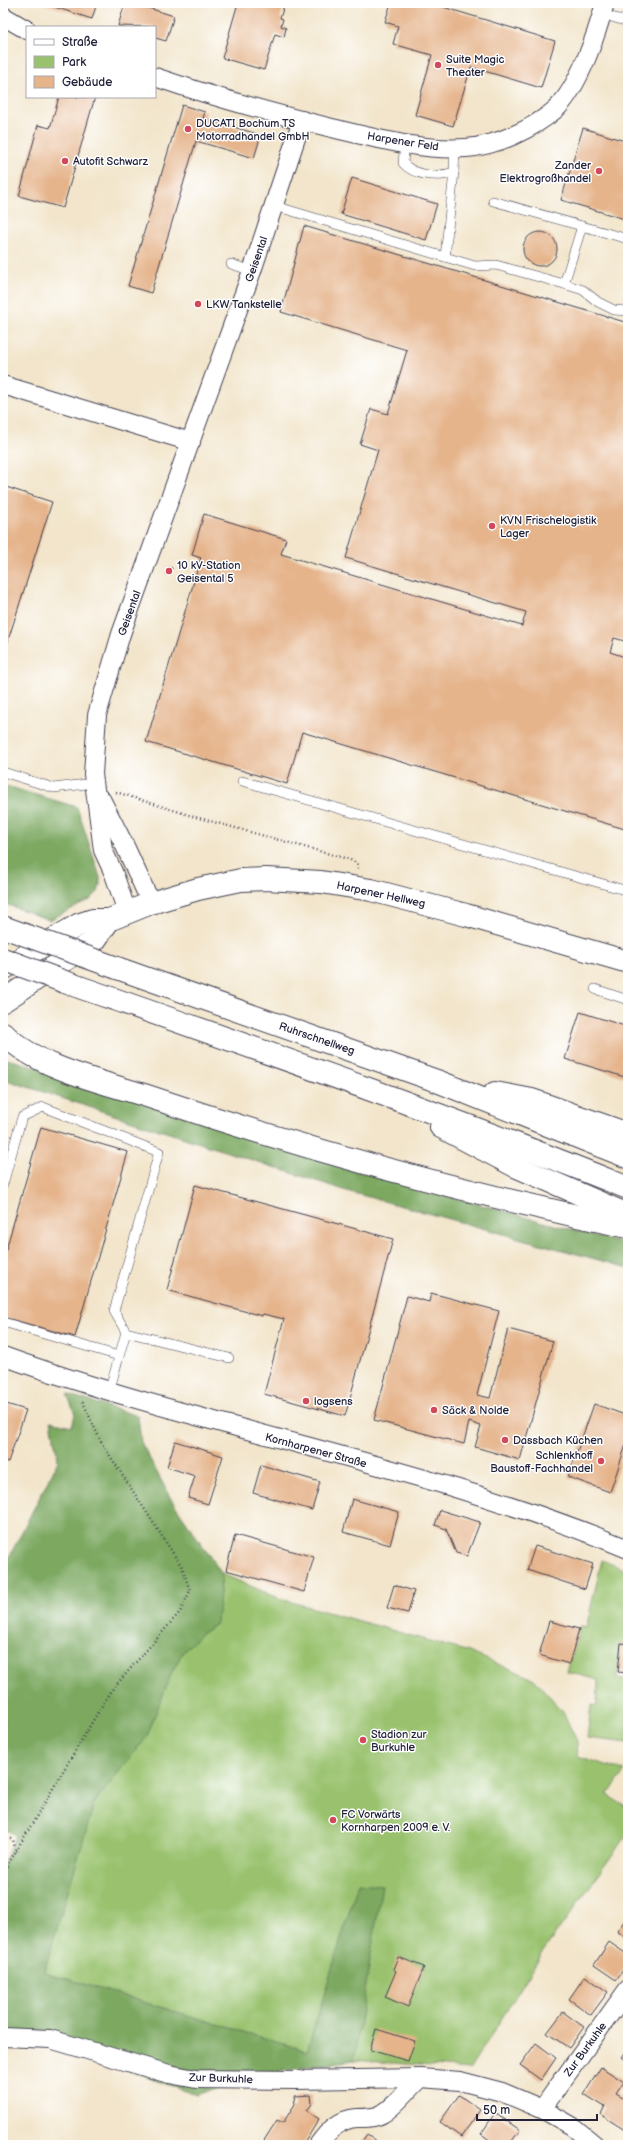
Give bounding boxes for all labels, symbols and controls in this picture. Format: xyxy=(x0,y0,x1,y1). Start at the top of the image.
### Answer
legend xyxy=(26,26,156,98)
text: Straße xyxy=(62,35,98,50)
place label: Suite Magic Theater xyxy=(446,53,505,79)
text: Park xyxy=(62,55,86,70)
marker: Suite Magic Theater xyxy=(433,60,443,70)
text: Gebäude xyxy=(62,75,112,90)
place label: DUCATI Bochum TS Motorradhandel GmbH xyxy=(196,117,310,143)
marker: DUCATI Bochum TS Motorradhandel GmbH xyxy=(183,124,193,134)
street label: Harpener Feld xyxy=(366,129,440,154)
place label: Autofit Schwarz xyxy=(73,155,149,168)
marker: Autofit Schwarz xyxy=(60,156,70,166)
place label: Zander Elektrogroßhandel xyxy=(499,159,592,185)
marker: Zander Elektrogroßhandel xyxy=(594,166,604,176)
street label: Geisental xyxy=(243,235,270,284)
place label: LKW Tankstelle xyxy=(206,298,282,311)
marker: LKW Tankstelle xyxy=(193,299,203,309)
place label: KVN Frischelogistik Lager xyxy=(500,514,597,540)
marker: KVN Frischelogistik Lager xyxy=(487,521,497,531)
place label: 10 kV-Station Geisental 5 xyxy=(177,559,241,585)
marker: 10 kV-Station Geisental 5 xyxy=(164,566,174,576)
street label: Geisental xyxy=(115,589,144,638)
street label: Harpener Hellweg xyxy=(335,879,426,910)
street label: Ruhrschnellweg xyxy=(277,1019,356,1058)
place label: logsens xyxy=(314,1395,353,1408)
marker: logsens xyxy=(301,1396,311,1406)
place label: Säck & Nolde xyxy=(442,1404,510,1417)
marker: Säck & Nolde xyxy=(429,1405,439,1415)
street label: Kornharpener Straße xyxy=(264,1431,369,1470)
place label: Dassbach Küchen xyxy=(513,1434,603,1447)
marker: Dassbach Küchen xyxy=(500,1435,510,1445)
place label: Schlenkhoff Baustoff-Fachhandel xyxy=(490,1449,593,1475)
marker: Schlenkhoff Baustoff-Fachhandel xyxy=(596,1456,606,1466)
place label: Stadion zur Burkuhle xyxy=(371,1728,428,1754)
marker: Stadion zur Burkuhle xyxy=(358,1735,368,1745)
place label: FC Vorwärts Kornharpen 2009 e. V. xyxy=(341,1808,450,1834)
marker: FC Vorwärts Kornharpen 2009 e. V. xyxy=(328,1815,338,1825)
street label: Zur Burkuhle xyxy=(561,2019,610,2080)
street label: Zur Burkuhle xyxy=(188,2071,253,2086)
scale bar xyxy=(477,2096,597,2122)
text: 50 m xyxy=(483,2103,510,2118)

